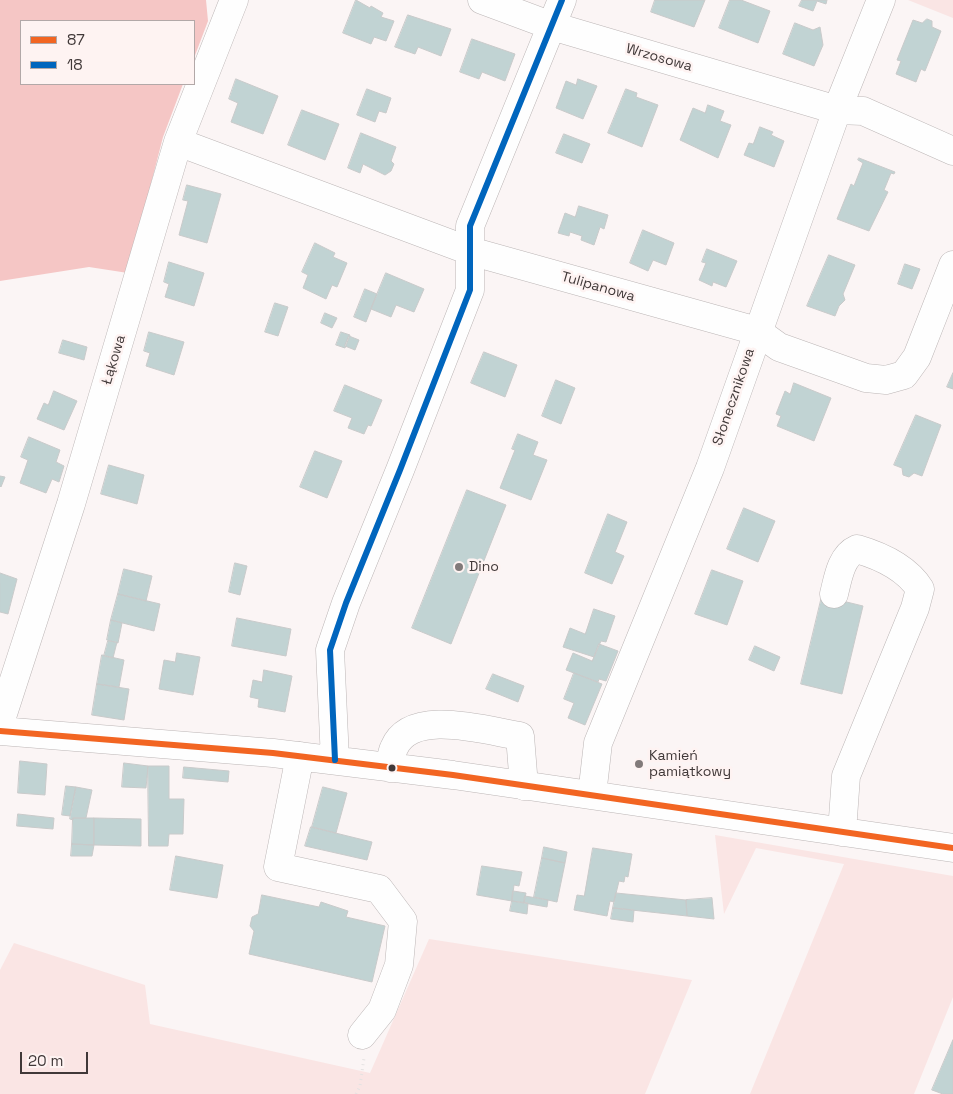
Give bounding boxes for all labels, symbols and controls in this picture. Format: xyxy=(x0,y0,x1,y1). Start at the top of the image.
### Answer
legend xyxy=(20,20,195,85)
text: 87 xyxy=(67,30,85,49)
street label: Wrzosowa xyxy=(624,41,694,75)
text: 18 xyxy=(67,55,83,74)
street label: Tulipanowa xyxy=(559,268,637,306)
street label: Łąkowa xyxy=(98,333,130,387)
street label: Słonecznikowa xyxy=(710,346,758,448)
place label: Dino xyxy=(469,559,499,575)
marker: Dino xyxy=(453,561,465,573)
place label: Kamień pamiątkowy xyxy=(649,748,731,780)
marker: Kamień pamiątkowy xyxy=(633,758,645,770)
unlabelled marker xyxy=(387,763,397,773)
scale bar xyxy=(22,1042,90,1074)
text: 20 m xyxy=(28,1051,63,1070)

